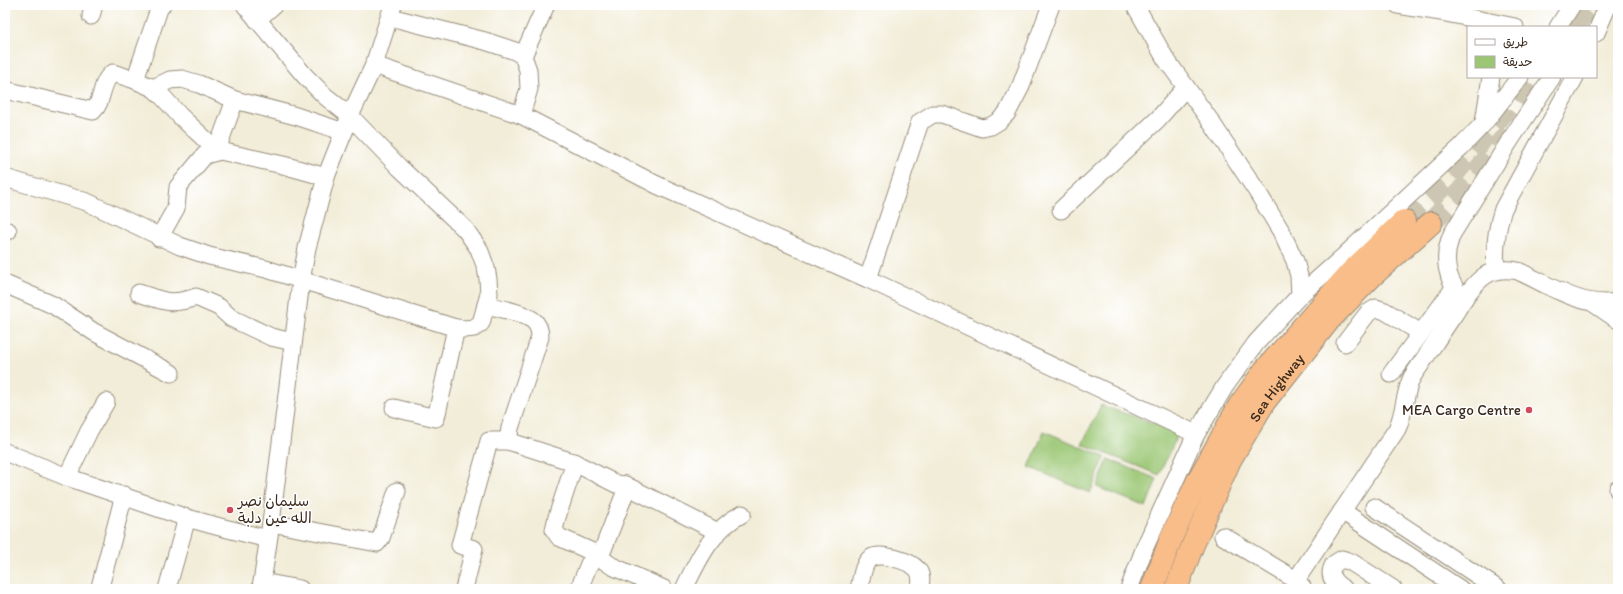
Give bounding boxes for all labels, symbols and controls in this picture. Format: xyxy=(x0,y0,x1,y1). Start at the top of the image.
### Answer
legend xyxy=(1467,26,1597,78)
text: طريق xyxy=(1503,35,1528,49)
text: حديقة xyxy=(1503,55,1532,69)
street label: Sea Highway xyxy=(1246,350,1308,425)
place label: MEA Cargo Centre xyxy=(1402,401,1521,419)
marker: MEA Cargo Centre xyxy=(1524,405,1534,415)
place label: سليمان نصر الله عين دلبة xyxy=(236,492,312,527)
marker: سليمان نصر الله عين دلبة xyxy=(225,505,235,515)

